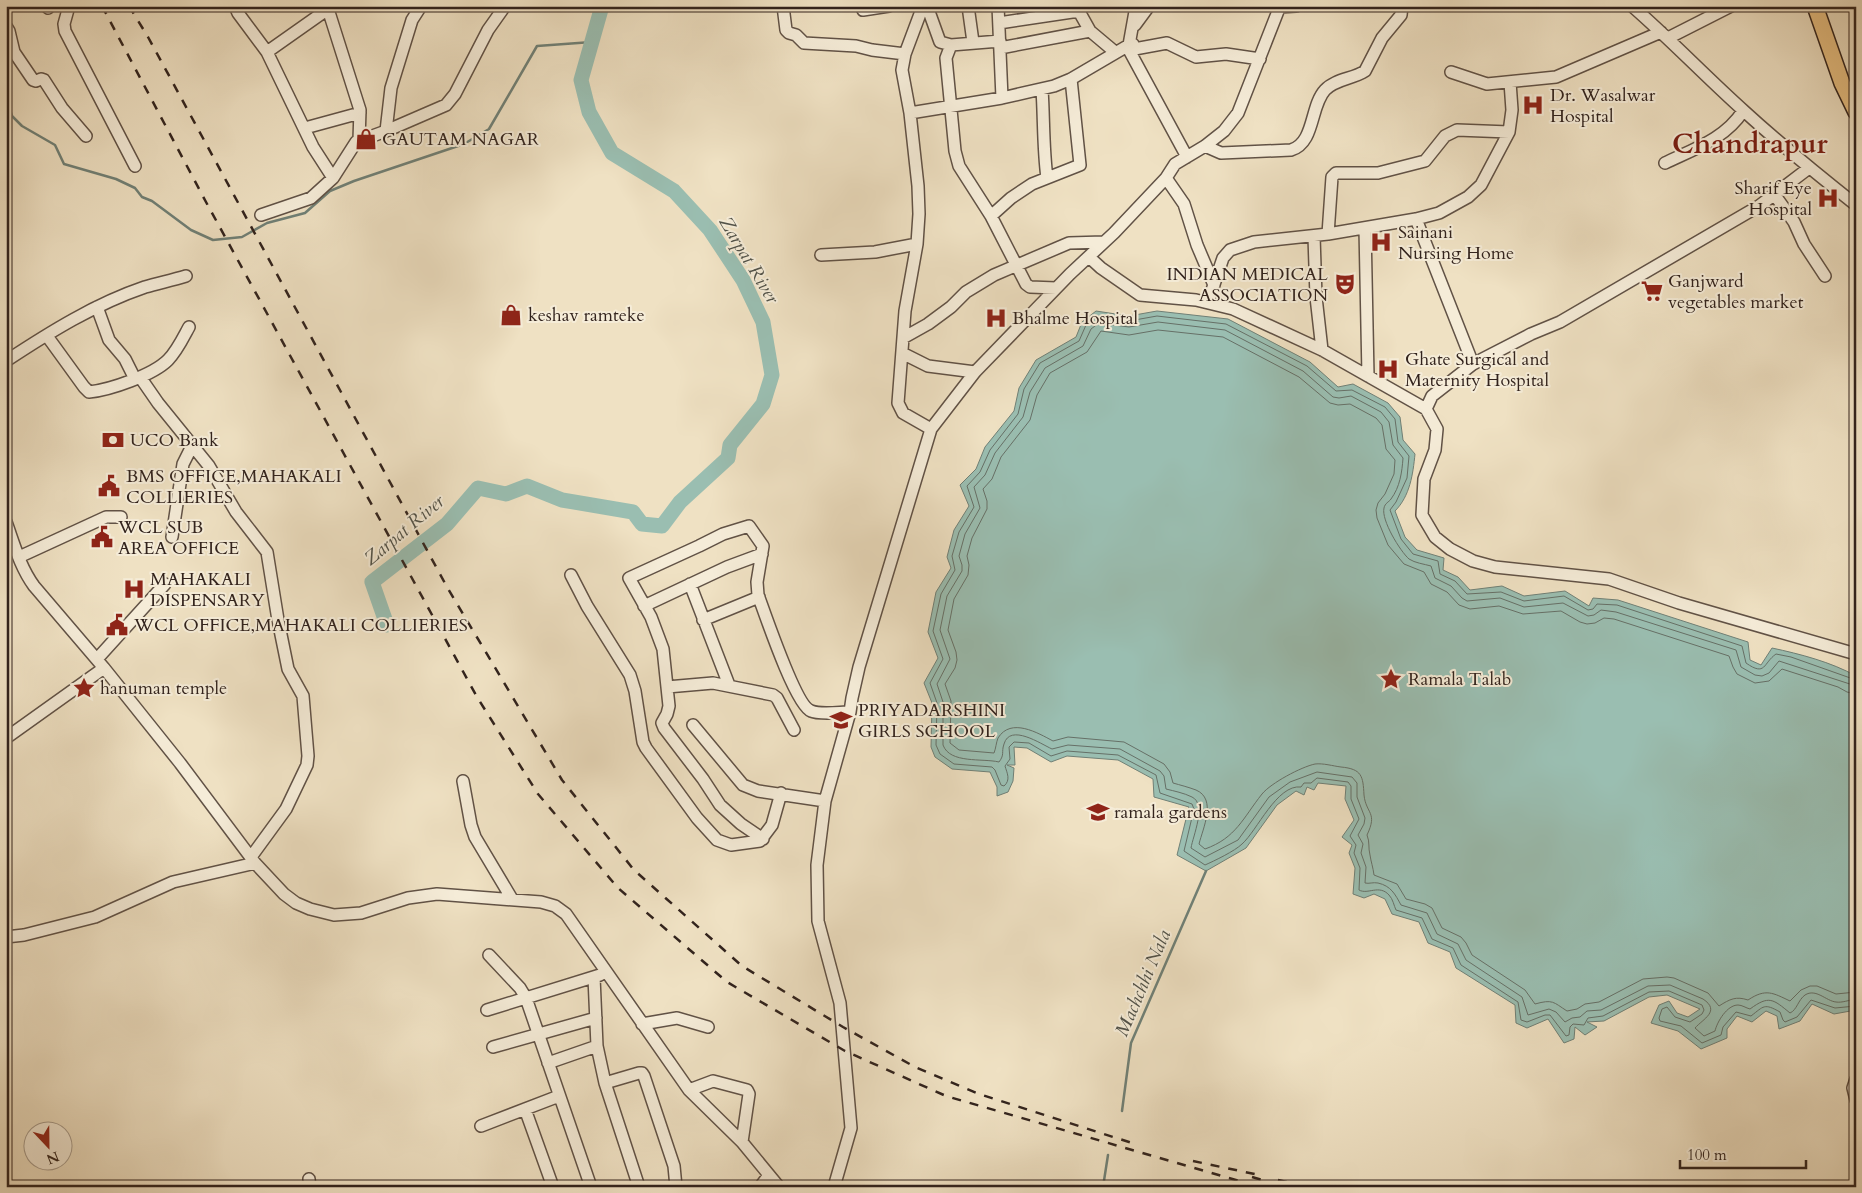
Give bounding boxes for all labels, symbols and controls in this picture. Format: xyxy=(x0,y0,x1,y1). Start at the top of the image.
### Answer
place label: Dr. Wasalwar Hospital xyxy=(1550,83,1656,129)
hospital icon: Dr. Wasalwar Hospital xyxy=(1520,92,1546,118)
district label: Chandrapur xyxy=(1672,125,1829,163)
shop icon: GAUTAM NAGAR xyxy=(353,126,379,152)
place label: GAUTAM NAGAR xyxy=(382,127,540,152)
place label: Sharif Eye Hospital xyxy=(1735,176,1812,222)
hospital icon: Sharif Eye Hospital xyxy=(1815,185,1841,211)
water label: Zarpat River xyxy=(713,211,786,309)
place label: Sainani Nursing Home xyxy=(1398,220,1514,266)
hospital icon: Sainani Nursing Home xyxy=(1368,229,1394,255)
place label: INDIAN MEDICAL ASSOCIATION xyxy=(1166,262,1329,308)
place label: Ganjward vegetables market xyxy=(1668,269,1804,315)
theatre icon: INDIAN MEDICAL ASSOCIATION xyxy=(1332,271,1358,297)
supermarket icon: Ganjward vegetables market xyxy=(1639,278,1665,304)
shop icon: keshav ramteke xyxy=(498,302,524,328)
place label: keshav ramteke xyxy=(528,303,645,328)
hospital icon: Bhalme Hospital xyxy=(983,305,1009,331)
place label: Bhalme Hospital xyxy=(1012,306,1139,331)
place label: Ghate Surgical and Maternity Hospital xyxy=(1405,347,1550,393)
hospital icon: Ghate Surgical and Maternity Hospital xyxy=(1375,356,1401,382)
bank icon: UCO Bank xyxy=(100,427,126,453)
place label: UCO Bank xyxy=(130,428,219,453)
place label: BMS OFFICE,MAHAKALI COLLIERIES xyxy=(126,464,342,510)
public building icon: BMS OFFICE,MAHAKALI COLLIERIES xyxy=(96,473,122,499)
water label: Zarpat River xyxy=(358,488,450,571)
place label: WCL SUB AREA OFFICE xyxy=(117,515,239,561)
public building icon: WCL SUB AREA OFFICE xyxy=(89,524,115,550)
place label: MAHAKALI DISPENSARY xyxy=(150,567,265,613)
hospital icon: MAHAKALI DISPENSARY xyxy=(121,576,147,602)
public building icon: WCL OFFICE,MAHAKALI COLLIERIES xyxy=(104,612,130,638)
place label: WCL OFFICE,MAHAKALI COLLIERIES xyxy=(133,613,468,638)
place icon: Ramala Talab xyxy=(1378,666,1404,692)
place label: Ramala Talab xyxy=(1408,667,1511,692)
place icon: hanuman temple xyxy=(71,675,97,701)
place label: hanuman temple xyxy=(100,676,227,701)
place label: PRIYADARSHINI GIRLS SCHOOL xyxy=(858,698,1005,744)
school or university icon: PRIYADARSHINI GIRLS SCHOOL xyxy=(828,707,854,733)
school or university icon: ramala gardens xyxy=(1085,799,1111,825)
place label: ramala gardens xyxy=(1114,800,1227,825)
water label: Machchhi Nala xyxy=(1109,925,1177,1040)
north arrow xyxy=(22,1120,72,1170)
scale bar xyxy=(1680,1138,1806,1170)
text: 100 m xyxy=(1687,1145,1727,1165)
text: N xyxy=(43,1147,62,1169)

